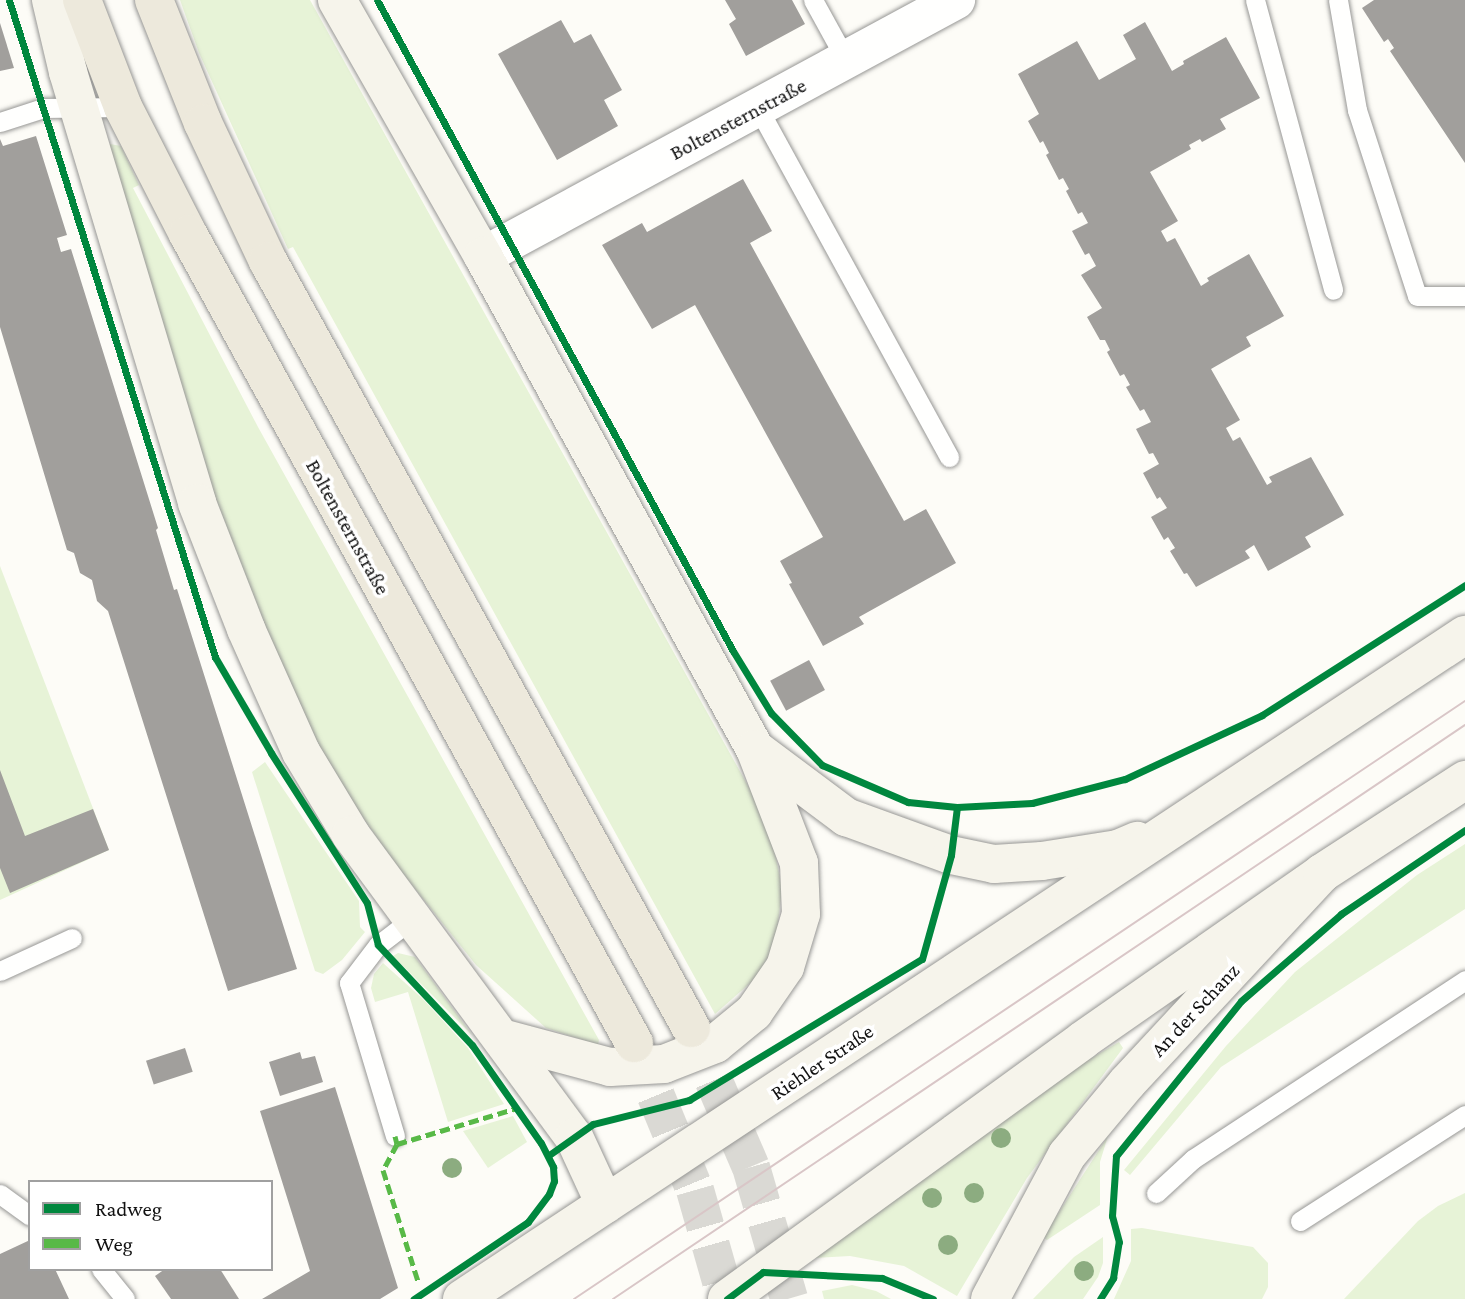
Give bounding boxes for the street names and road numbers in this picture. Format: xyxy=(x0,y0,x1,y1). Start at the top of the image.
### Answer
street label: Boltensternstraße xyxy=(666,73,810,165)
street label: Boltensternstraße xyxy=(300,455,396,599)
street label: An der Schanz xyxy=(1145,958,1245,1062)
street label: Riehler Straße xyxy=(766,1018,878,1106)

